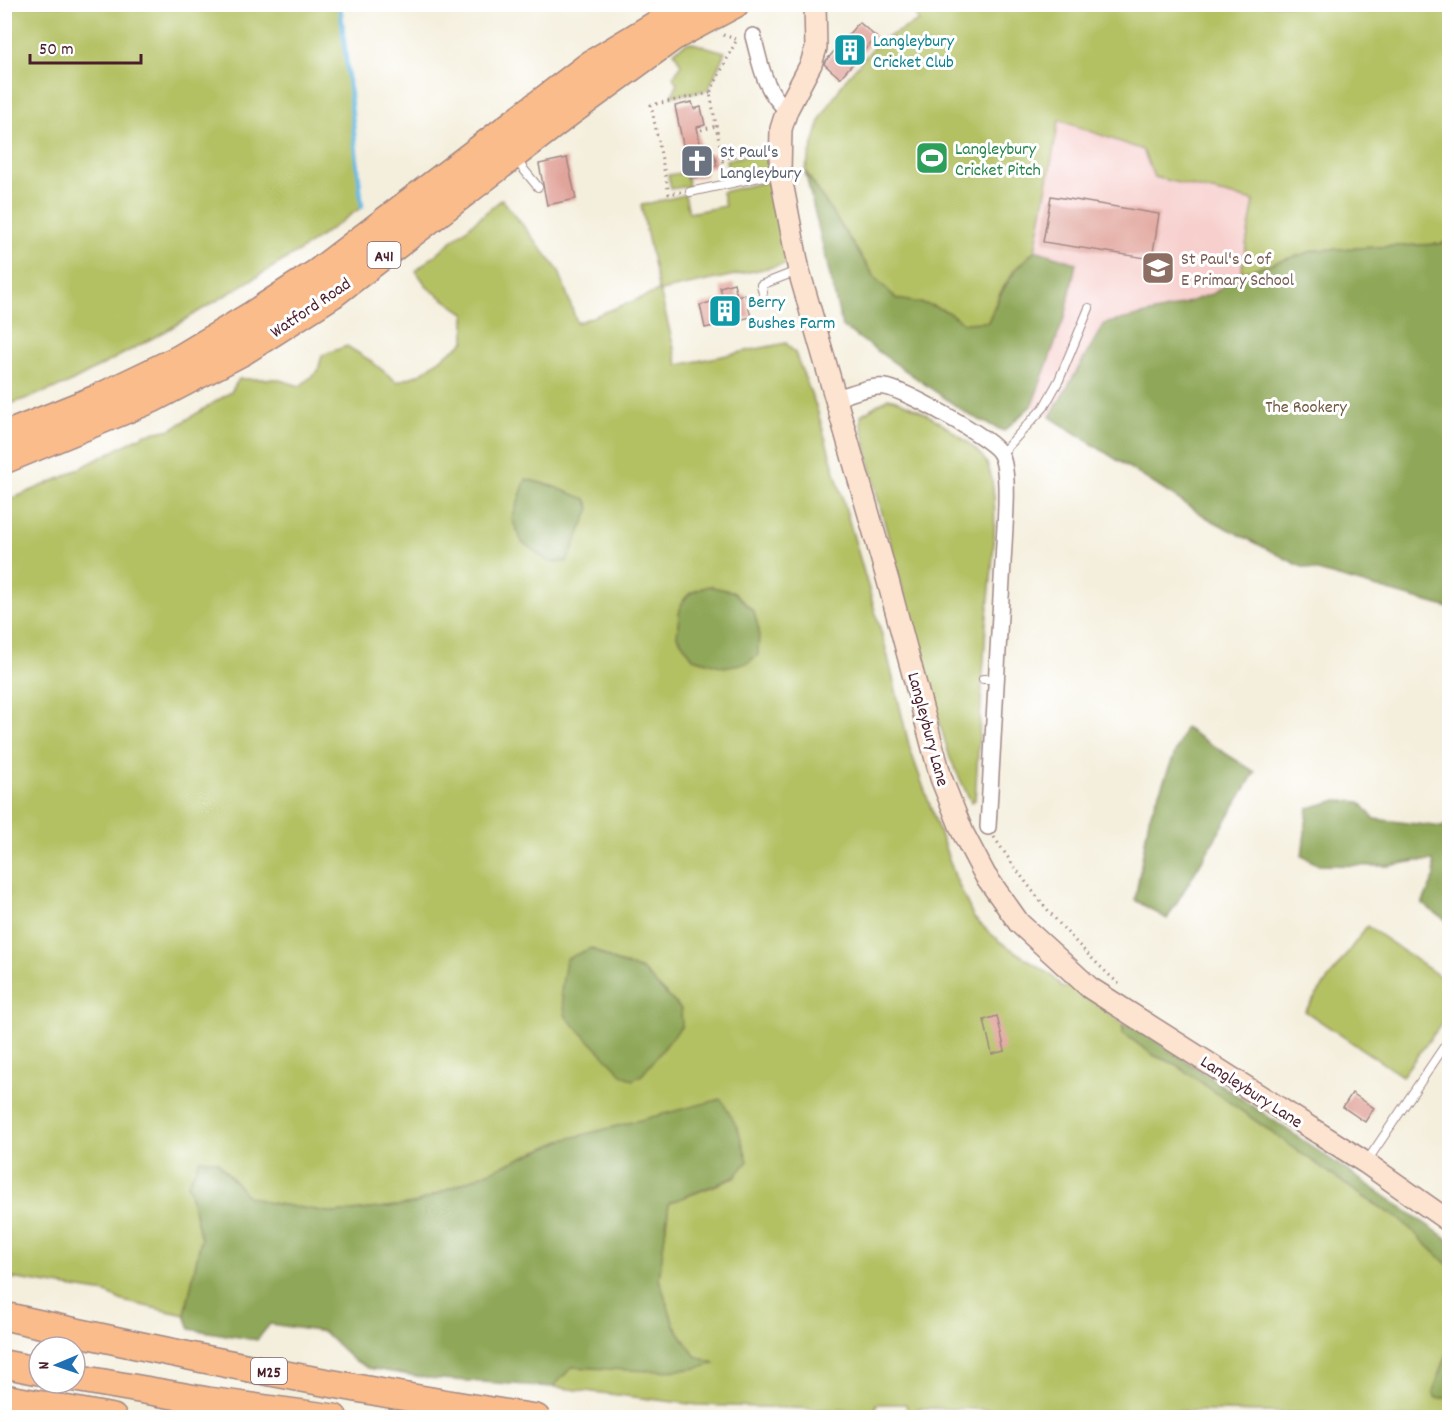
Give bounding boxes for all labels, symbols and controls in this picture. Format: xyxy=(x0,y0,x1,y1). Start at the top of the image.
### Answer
scale bar xyxy=(30,27,141,65)
place label: Langleybury Cricket Club xyxy=(873,30,955,76)
building icon: Langleybury Cricket Club xyxy=(832,32,868,68)
text: 50 m xyxy=(39,38,74,63)
place label: Langleybury Cricket Pitch xyxy=(955,138,1041,184)
sports icon: Langleybury Cricket Pitch xyxy=(914,140,950,176)
place label: St Paul's Langleybury xyxy=(720,141,802,187)
church icon: St Paul's Langleybury xyxy=(679,143,715,179)
road number: A41 xyxy=(368,242,400,268)
place label: St Paul's C of E Primary School xyxy=(1181,248,1295,294)
school or university icon: St Paul's C of E Primary School xyxy=(1140,250,1176,286)
street label: Watford Road xyxy=(266,273,357,345)
place label: Berry Bushes Farm xyxy=(748,291,835,337)
building icon: Berry Bushes Farm xyxy=(707,293,743,329)
park label: The Rookery xyxy=(1265,396,1347,421)
street label: Langleybury Lane xyxy=(899,670,954,790)
street label: Langleybury Lane xyxy=(1195,1051,1307,1136)
north arrow xyxy=(27,1335,87,1395)
road number: M25 xyxy=(251,1358,287,1384)
text: N xyxy=(33,1361,56,1370)

